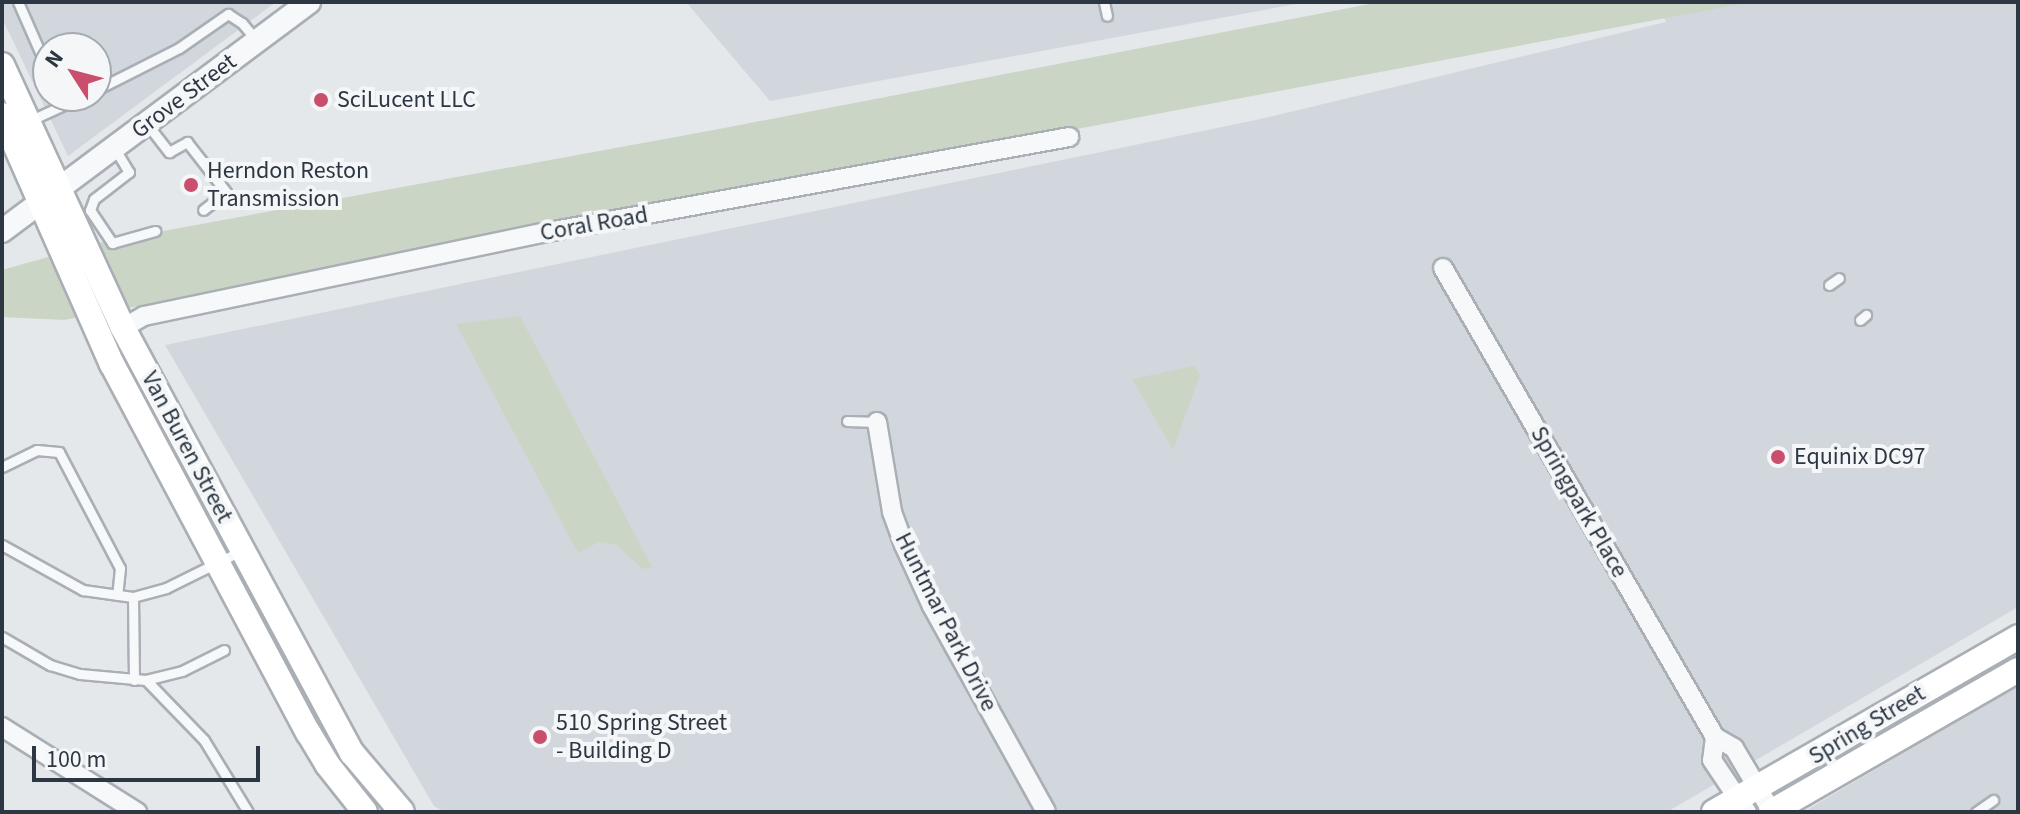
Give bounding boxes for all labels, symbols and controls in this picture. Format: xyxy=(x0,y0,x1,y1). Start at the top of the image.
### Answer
north arrow xyxy=(32,32,112,112)
text: N xyxy=(37,44,71,74)
street label: Grove Street xyxy=(126,47,242,145)
place label: SciLucent LLC xyxy=(337,86,476,114)
marker: SciLucent LLC xyxy=(312,91,330,109)
place label: Herndon Reston Transmission xyxy=(207,157,369,213)
marker: Herndon Reston Transmission xyxy=(182,176,200,194)
street label: Coral Road xyxy=(538,200,650,248)
street label: Van Buren Street xyxy=(135,366,239,528)
street label: Springpark Place xyxy=(1524,421,1634,583)
place label: Equinix DC97 xyxy=(1794,443,1926,471)
marker: Equinix DC97 xyxy=(1769,448,1787,466)
street label: Huntmar Park Drive xyxy=(889,528,1003,716)
street label: Spring Street xyxy=(1804,679,1930,771)
place label: 510 Spring Street - Building D xyxy=(556,709,727,765)
marker: 510 Spring Street - Building D xyxy=(531,728,549,746)
scale bar xyxy=(36,730,264,780)
text: 100 m xyxy=(46,742,106,777)

